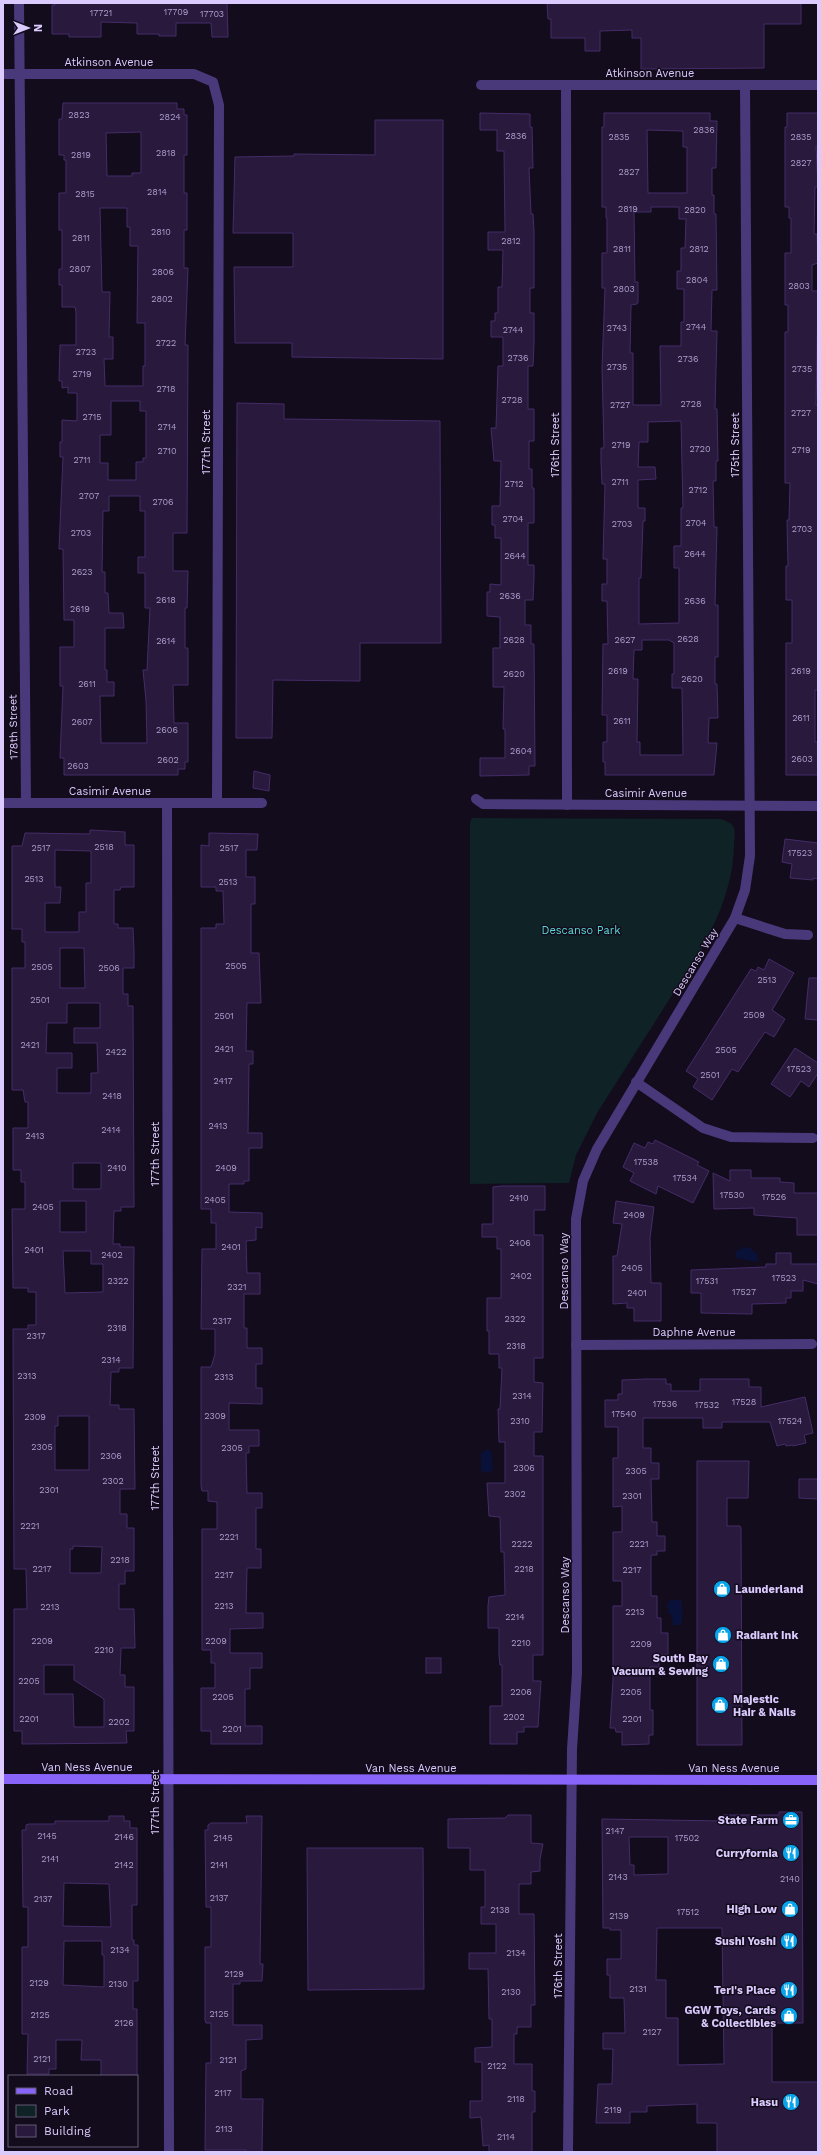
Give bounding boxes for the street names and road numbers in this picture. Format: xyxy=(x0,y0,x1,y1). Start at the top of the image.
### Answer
street label: Atkinson Avenue xyxy=(65,56,153,69)
street label: Atkinson Avenue xyxy=(606,67,694,80)
street label: 177th Street xyxy=(200,409,213,474)
street label: 176th Street xyxy=(549,412,562,478)
street label: 175th Street xyxy=(729,412,742,478)
street label: 178th Street xyxy=(6,694,21,760)
street label: Casimir Avenue xyxy=(69,785,151,798)
street label: Casimir Avenue xyxy=(605,787,687,800)
street label: Descanso Way xyxy=(670,926,721,999)
street label: 177th Street xyxy=(149,1121,162,1186)
street label: Descanso Way xyxy=(558,1232,571,1309)
street label: Daphne Avenue xyxy=(652,1326,736,1339)
street label: 177th Street xyxy=(149,1445,162,1510)
street label: Descanso Way xyxy=(559,1556,572,1633)
street label: Van Ness Avenue xyxy=(41,1761,133,1774)
street label: Van Ness Avenue xyxy=(365,1762,457,1775)
street label: Van Ness Avenue xyxy=(688,1762,780,1775)
street label: 177th Street xyxy=(149,1769,162,1834)
street label: 176th Street xyxy=(552,1933,565,1999)

